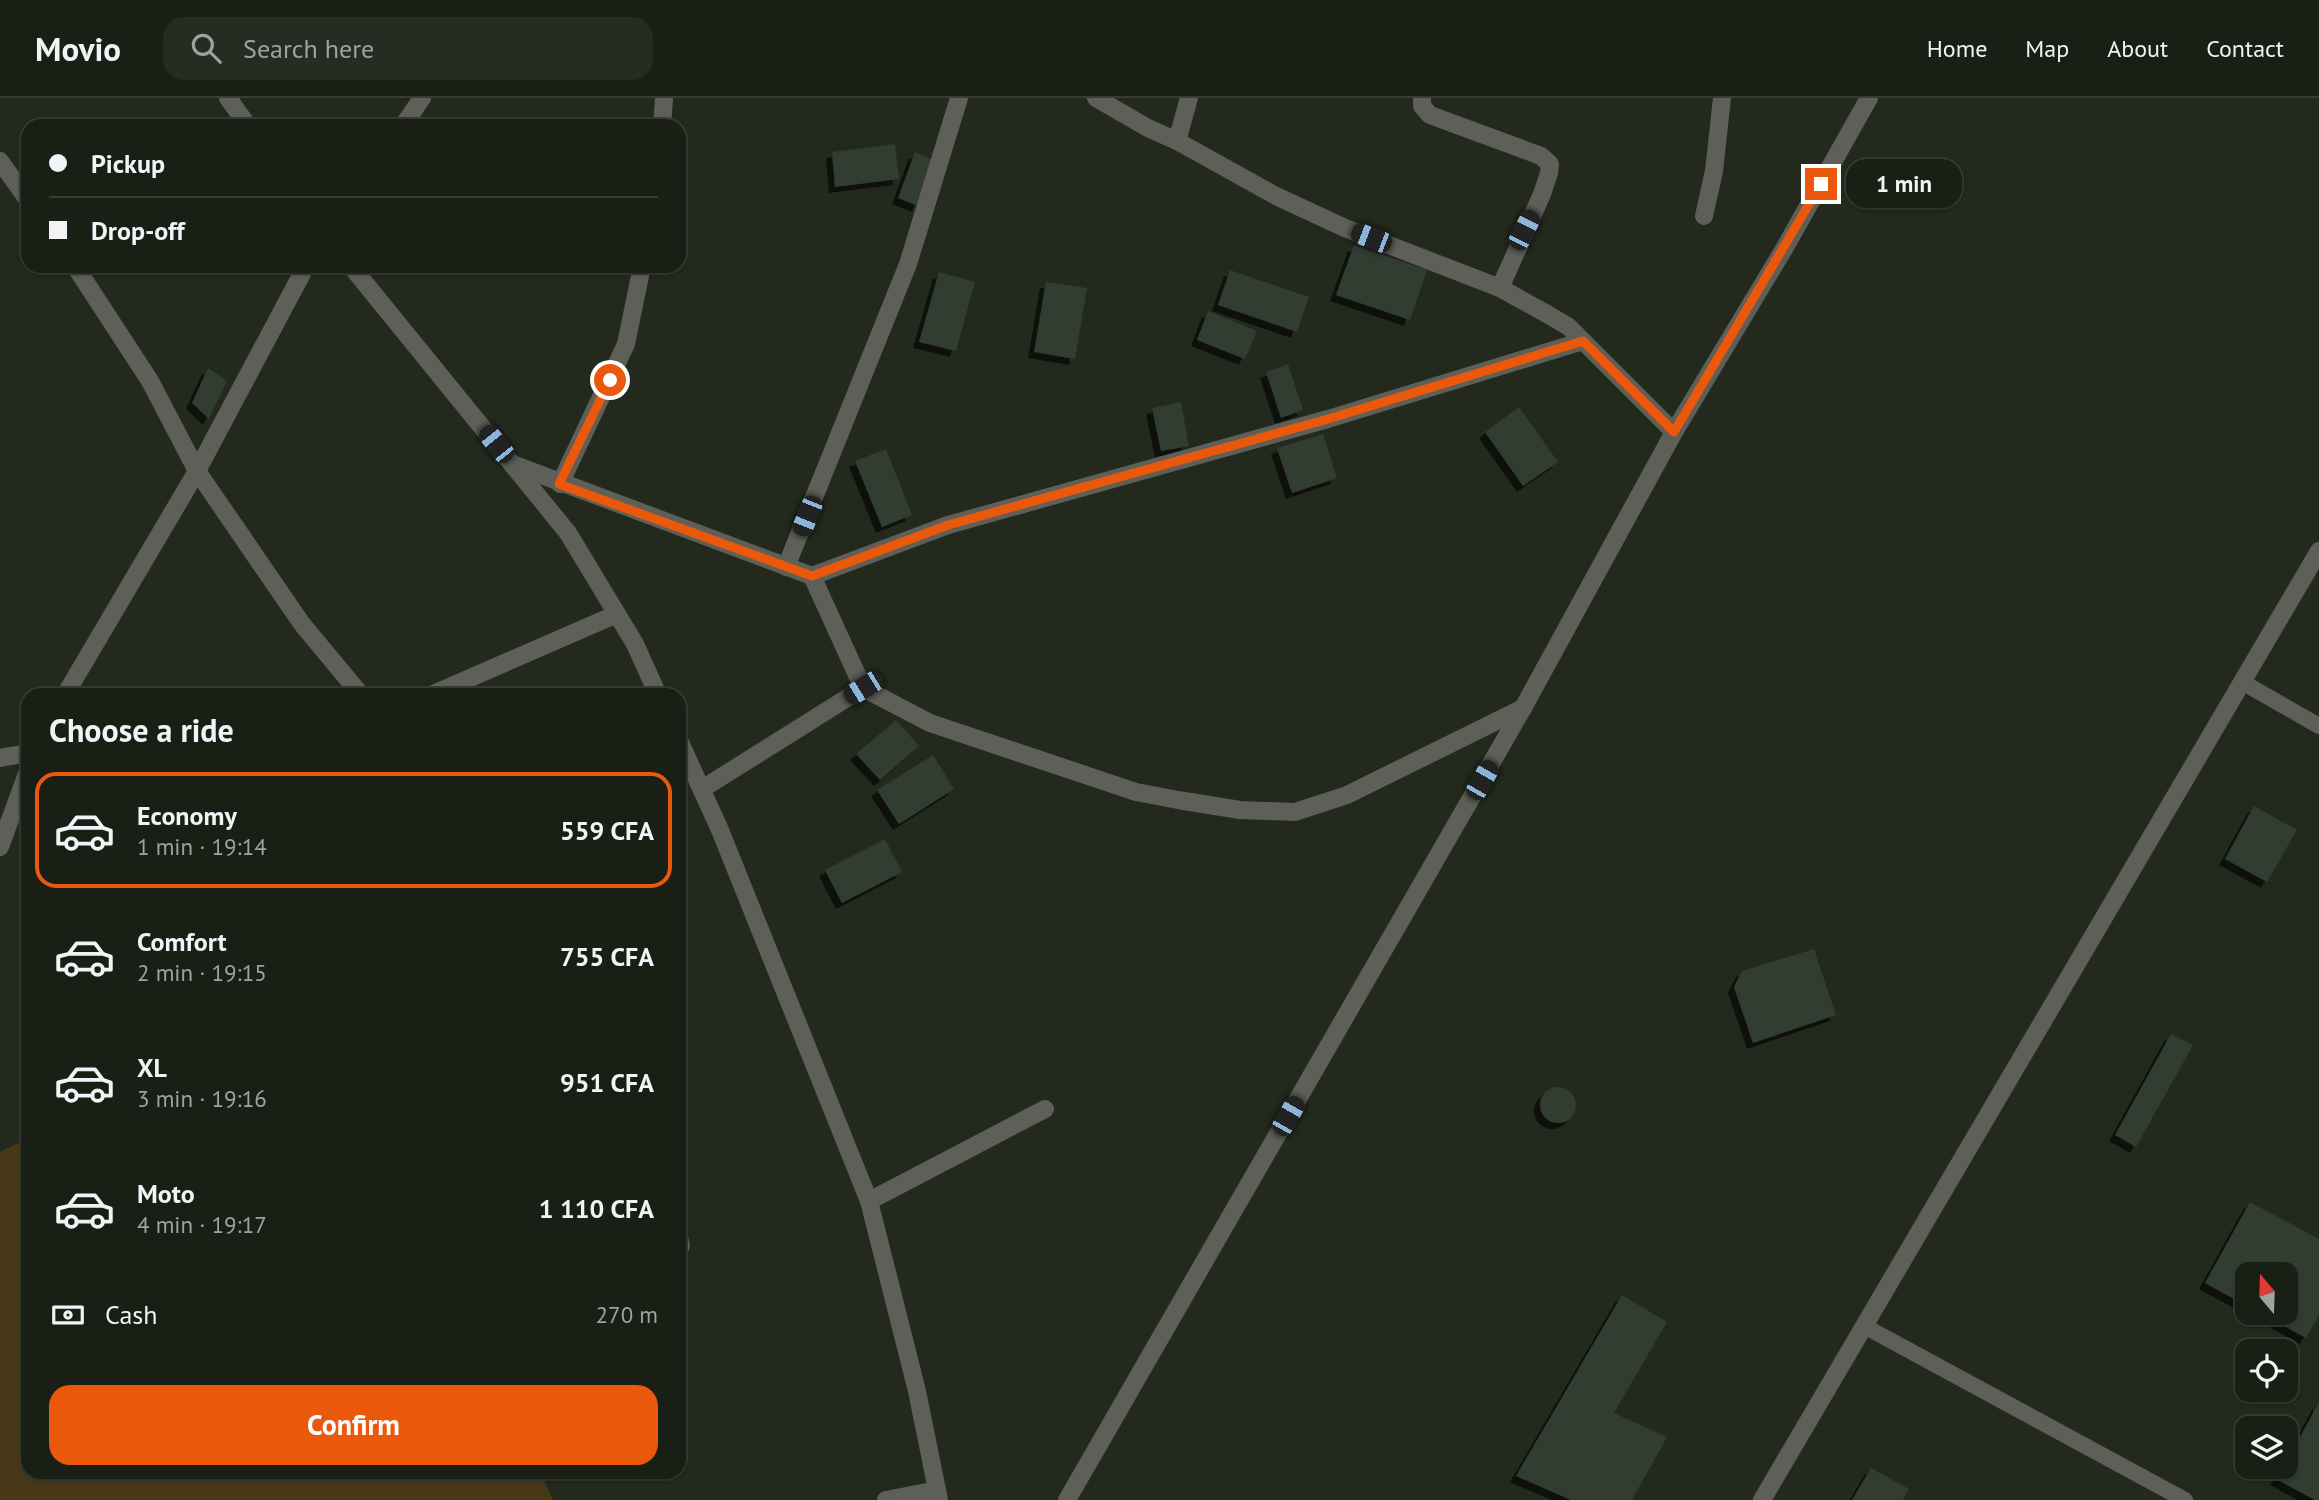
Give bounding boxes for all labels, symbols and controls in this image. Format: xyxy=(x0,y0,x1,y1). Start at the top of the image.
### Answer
search box xyxy=(163,17,653,80)
text: Movio xyxy=(35,27,121,70)
icon: search xyxy=(187,29,225,67)
text: Search here xyxy=(243,32,374,65)
text: Home xyxy=(1927,33,1987,64)
text: Map xyxy=(2025,33,2069,64)
text: About xyxy=(2107,33,2168,64)
text: Contact xyxy=(2206,33,2284,64)
text: Pickup xyxy=(91,147,165,180)
callout: 1 min xyxy=(1846,160,1961,208)
route end xyxy=(1805,168,1837,200)
text: 1 min xyxy=(1876,169,1932,198)
car xyxy=(1506,207,1543,253)
text: Drop-off xyxy=(91,214,185,247)
car xyxy=(1348,221,1395,255)
route start xyxy=(594,364,626,396)
car xyxy=(475,421,518,467)
car xyxy=(790,493,825,539)
car xyxy=(840,668,887,708)
text: Choose a ride xyxy=(49,709,234,751)
car xyxy=(1463,757,1502,803)
icon: car xyxy=(53,799,116,862)
text: Economy xyxy=(137,799,237,832)
text: 559 CFA xyxy=(560,814,654,847)
text: 1 min · 19:14 xyxy=(137,832,267,861)
icon: car xyxy=(53,925,116,988)
text: Comfort xyxy=(137,925,227,958)
text: 755 CFA xyxy=(560,940,654,973)
text: 2 min · 19:15 xyxy=(137,958,267,987)
icon: car xyxy=(53,1051,116,1114)
text: XL xyxy=(137,1051,167,1084)
text: 951 CFA xyxy=(560,1066,654,1099)
text: 3 min · 19:16 xyxy=(137,1084,267,1113)
car xyxy=(1269,1093,1308,1139)
icon: car xyxy=(53,1177,116,1240)
text: Moto xyxy=(137,1177,195,1210)
text: 1 110 CFA xyxy=(539,1192,654,1225)
text: 4 min · 19:17 xyxy=(137,1210,267,1239)
north arrow xyxy=(2235,1262,2298,1325)
map controls xyxy=(2235,1262,2298,1479)
icon: cash xyxy=(49,1296,87,1334)
text: Cash xyxy=(105,1298,157,1331)
text: 270 m xyxy=(596,1300,658,1329)
button: locate xyxy=(2235,1339,2298,1402)
button: Confirm xyxy=(49,1385,658,1465)
button: layers xyxy=(2235,1416,2298,1479)

